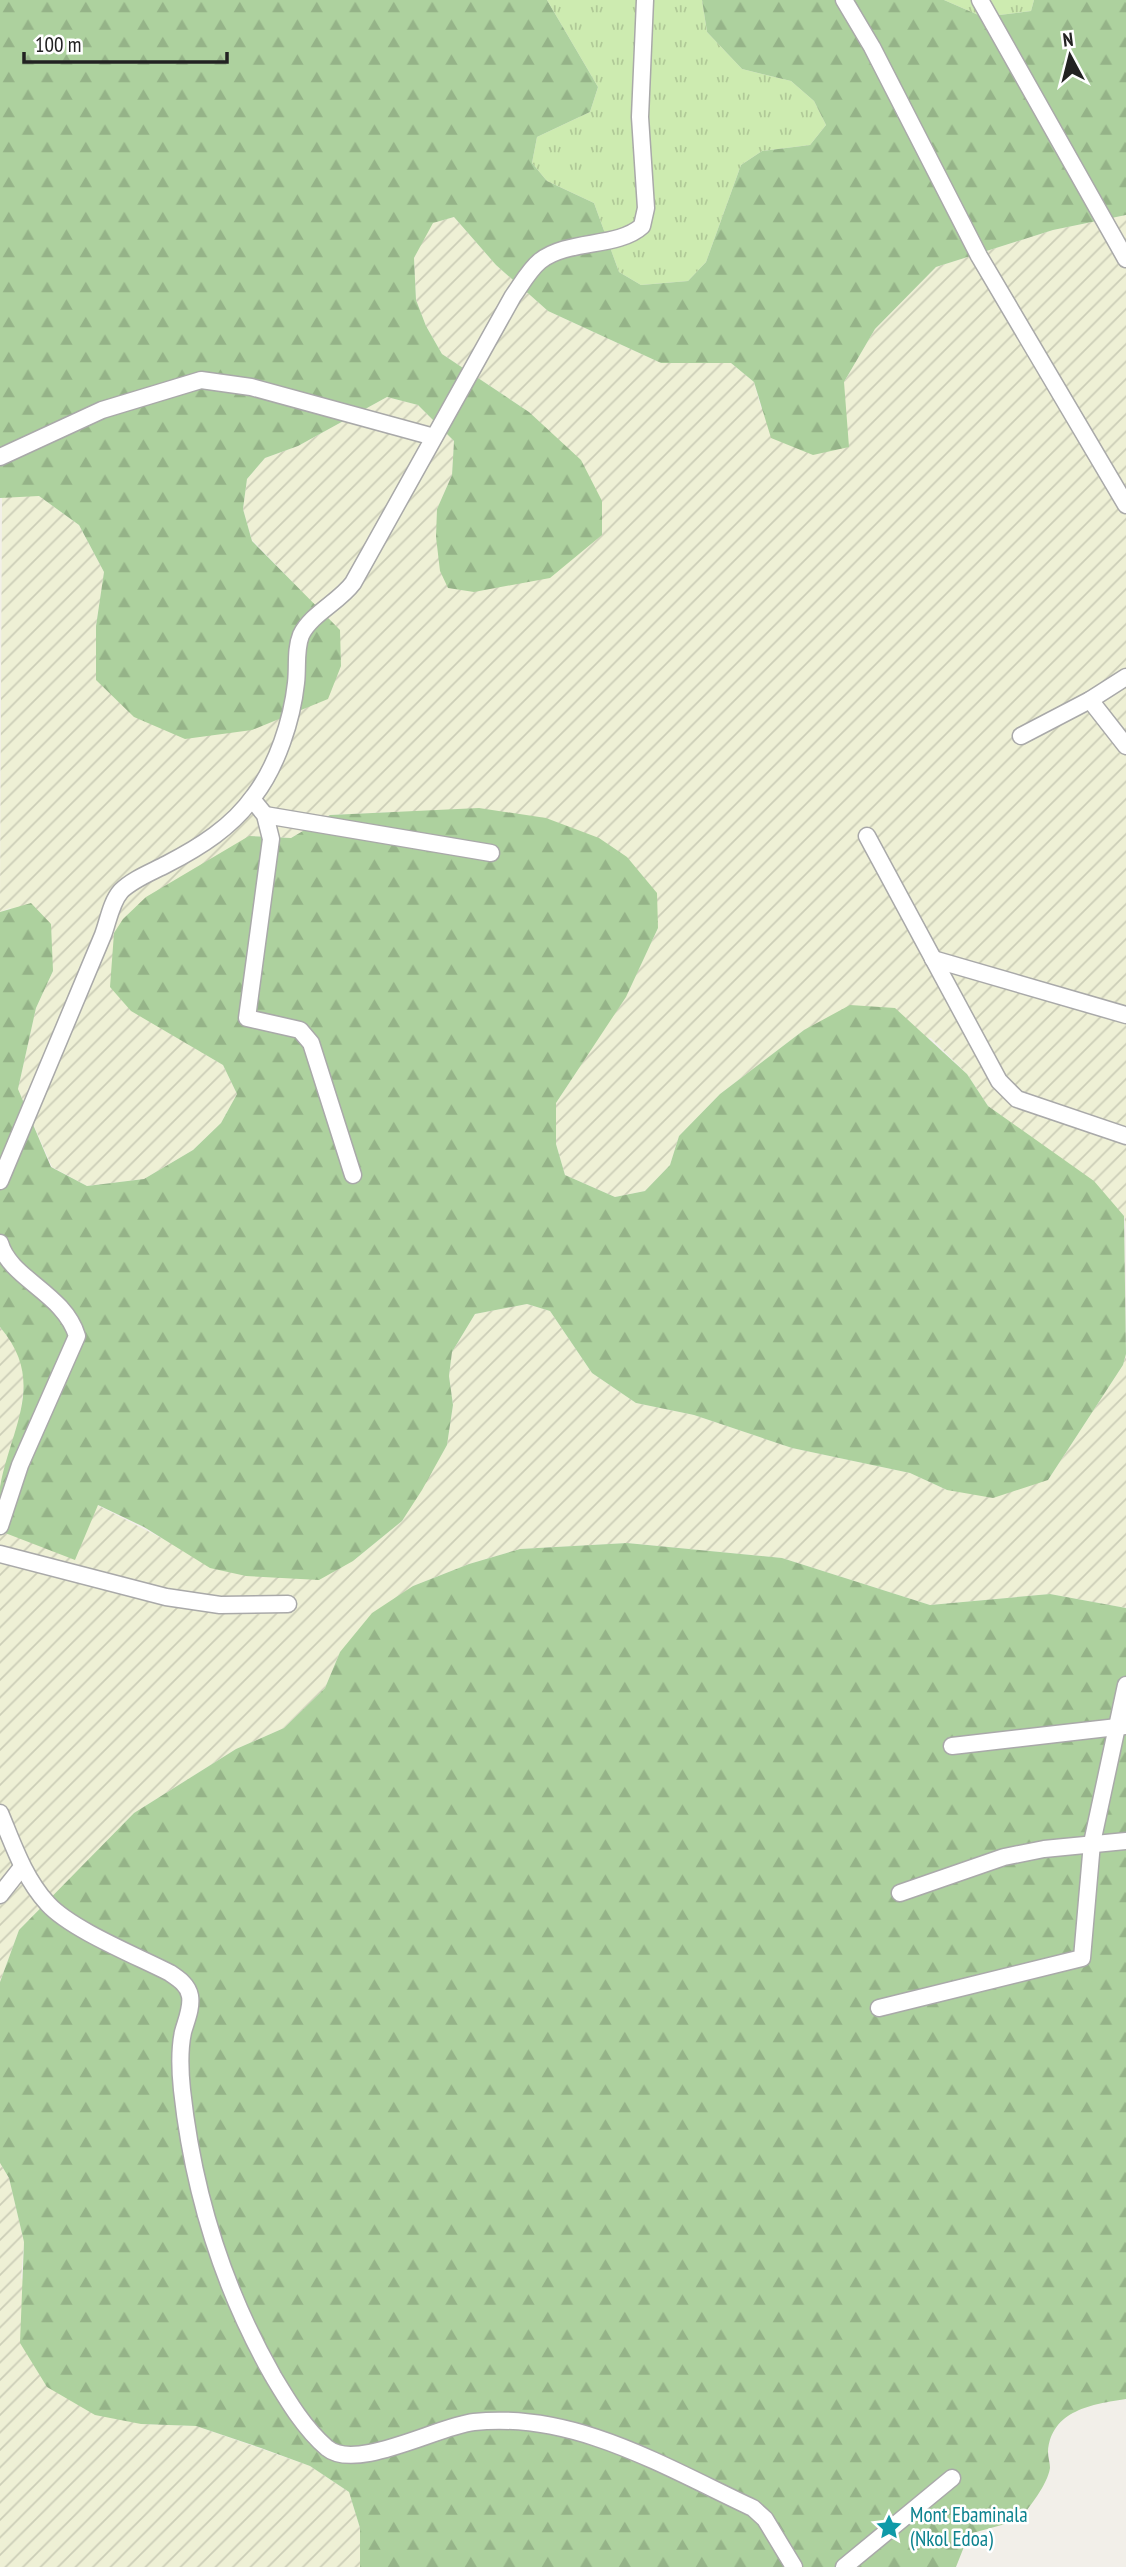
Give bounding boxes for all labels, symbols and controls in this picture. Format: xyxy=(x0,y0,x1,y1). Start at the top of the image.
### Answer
scale bar xyxy=(24,21,228,65)
north arrow xyxy=(1035,21,1105,91)
text: N xyxy=(1061,27,1074,52)
text: 100 m xyxy=(35,31,81,58)
place label: Mont Ebaminala (Nkol Edoa) xyxy=(910,2501,1028,2552)
place icon: Mont Ebaminala (Nkol Edoa) xyxy=(874,2512,904,2542)

